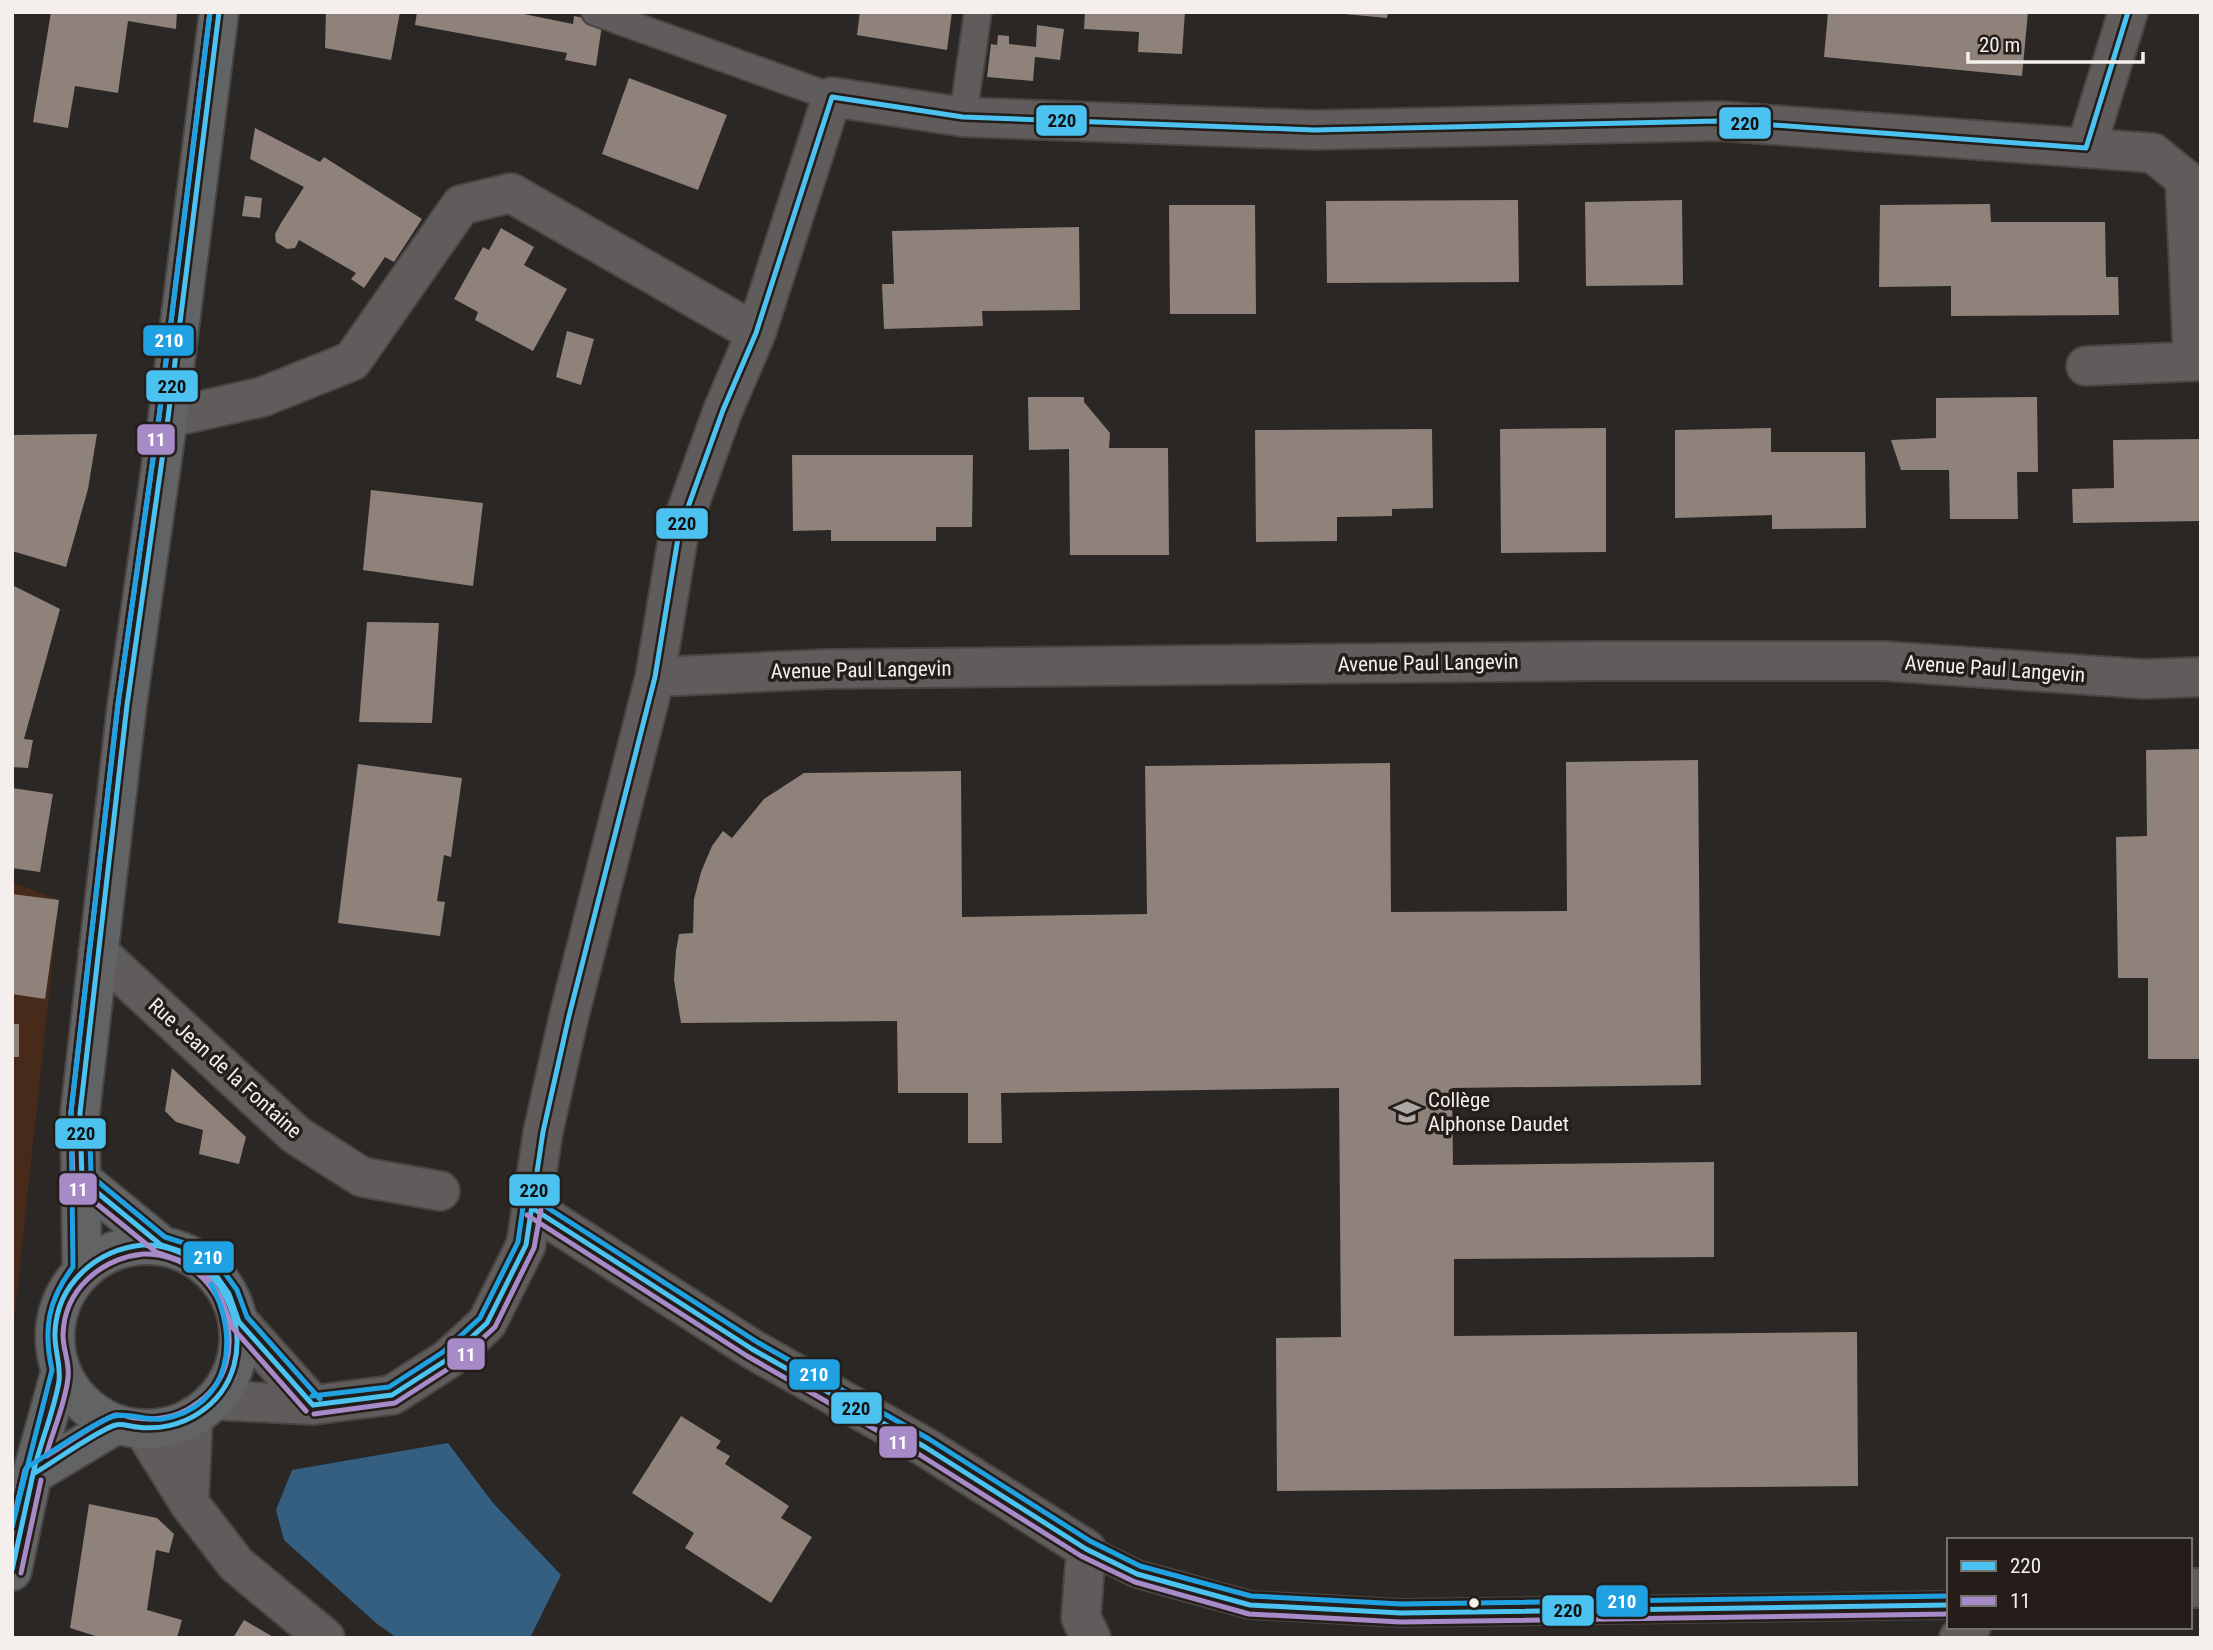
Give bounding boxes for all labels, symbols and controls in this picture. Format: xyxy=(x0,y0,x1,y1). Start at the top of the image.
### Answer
scale bar xyxy=(1968,21,2143,65)
text: 20 m xyxy=(1979,33,2020,57)
line badge: 220 xyxy=(1035,104,1088,137)
line badge: 220 xyxy=(1718,106,1772,140)
text: 220 xyxy=(1048,109,1076,132)
text: 220 xyxy=(1731,112,1759,135)
line badge: 210 xyxy=(142,324,195,357)
text: 210 xyxy=(155,329,183,352)
line badge: 220 xyxy=(145,369,199,403)
text: 220 xyxy=(158,375,186,398)
line badge: 11 xyxy=(136,423,176,456)
text: 11 xyxy=(146,428,166,451)
line badge: 220 xyxy=(655,507,709,540)
text: 220 xyxy=(668,512,696,535)
street label: Avenue Paul Langevin xyxy=(1337,649,1519,677)
street label: Avenue Paul Langevin xyxy=(1904,651,2086,687)
street label: Avenue Paul Langevin xyxy=(770,656,952,684)
street label: Rue Jean de la Fontaine xyxy=(144,993,307,1143)
place label: Collège Alphonse Daudet xyxy=(1428,1088,1569,1136)
school or university icon: Collège Alphonse Daudet xyxy=(1392,1097,1422,1127)
line badge: 220 xyxy=(54,1117,107,1150)
text: 220 xyxy=(67,1122,95,1145)
line badge: 11 xyxy=(58,1172,98,1206)
line badge: 220 xyxy=(508,1173,561,1207)
text: 11 xyxy=(68,1178,88,1201)
text: 220 xyxy=(520,1179,548,1202)
line badge: 210 xyxy=(182,1240,235,1274)
text: 210 xyxy=(194,1246,222,1269)
line badge: 11 xyxy=(446,1337,486,1371)
text: 11 xyxy=(456,1343,476,1366)
line badge: 210 xyxy=(788,1358,841,1391)
text: 210 xyxy=(800,1363,828,1386)
line badge: 220 xyxy=(830,1391,883,1425)
text: 220 xyxy=(842,1397,870,1420)
line badge: 11 xyxy=(878,1425,918,1459)
text: 11 xyxy=(888,1431,908,1454)
legend xyxy=(1947,1538,2192,1629)
text: 220 xyxy=(2010,1554,2041,1578)
line badge: 210 xyxy=(1595,1584,1649,1618)
text: 11 xyxy=(2010,1589,2031,1613)
text: 210 xyxy=(1608,1590,1636,1613)
line badge: 220 xyxy=(1541,1594,1595,1627)
unlabelled marker xyxy=(1467,1596,1481,1610)
text: 220 xyxy=(1554,1599,1582,1622)

